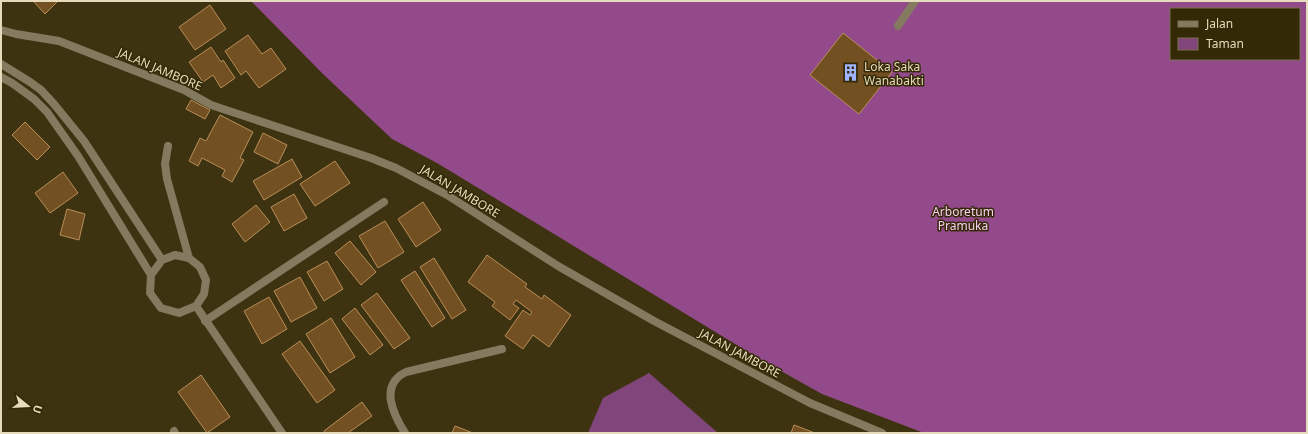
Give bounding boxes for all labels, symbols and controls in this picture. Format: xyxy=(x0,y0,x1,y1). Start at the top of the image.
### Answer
legend xyxy=(1170,8,1300,60)
text: Jalan xyxy=(1205,15,1233,32)
text: Taman xyxy=(1206,35,1244,52)
street label: JALAN JAMBORE xyxy=(114,43,205,94)
place label: Loka Saka Wanabakti xyxy=(864,58,924,89)
building icon: Loka Saka Wanabakti xyxy=(841,63,861,83)
street label: JALAN JAMBORE xyxy=(416,160,503,222)
park label: Arboretum Pramuka xyxy=(932,203,994,234)
street label: JALAN JAMBORE xyxy=(695,324,784,382)
north arrow xyxy=(8,386,48,426)
text: U xyxy=(30,403,46,416)

